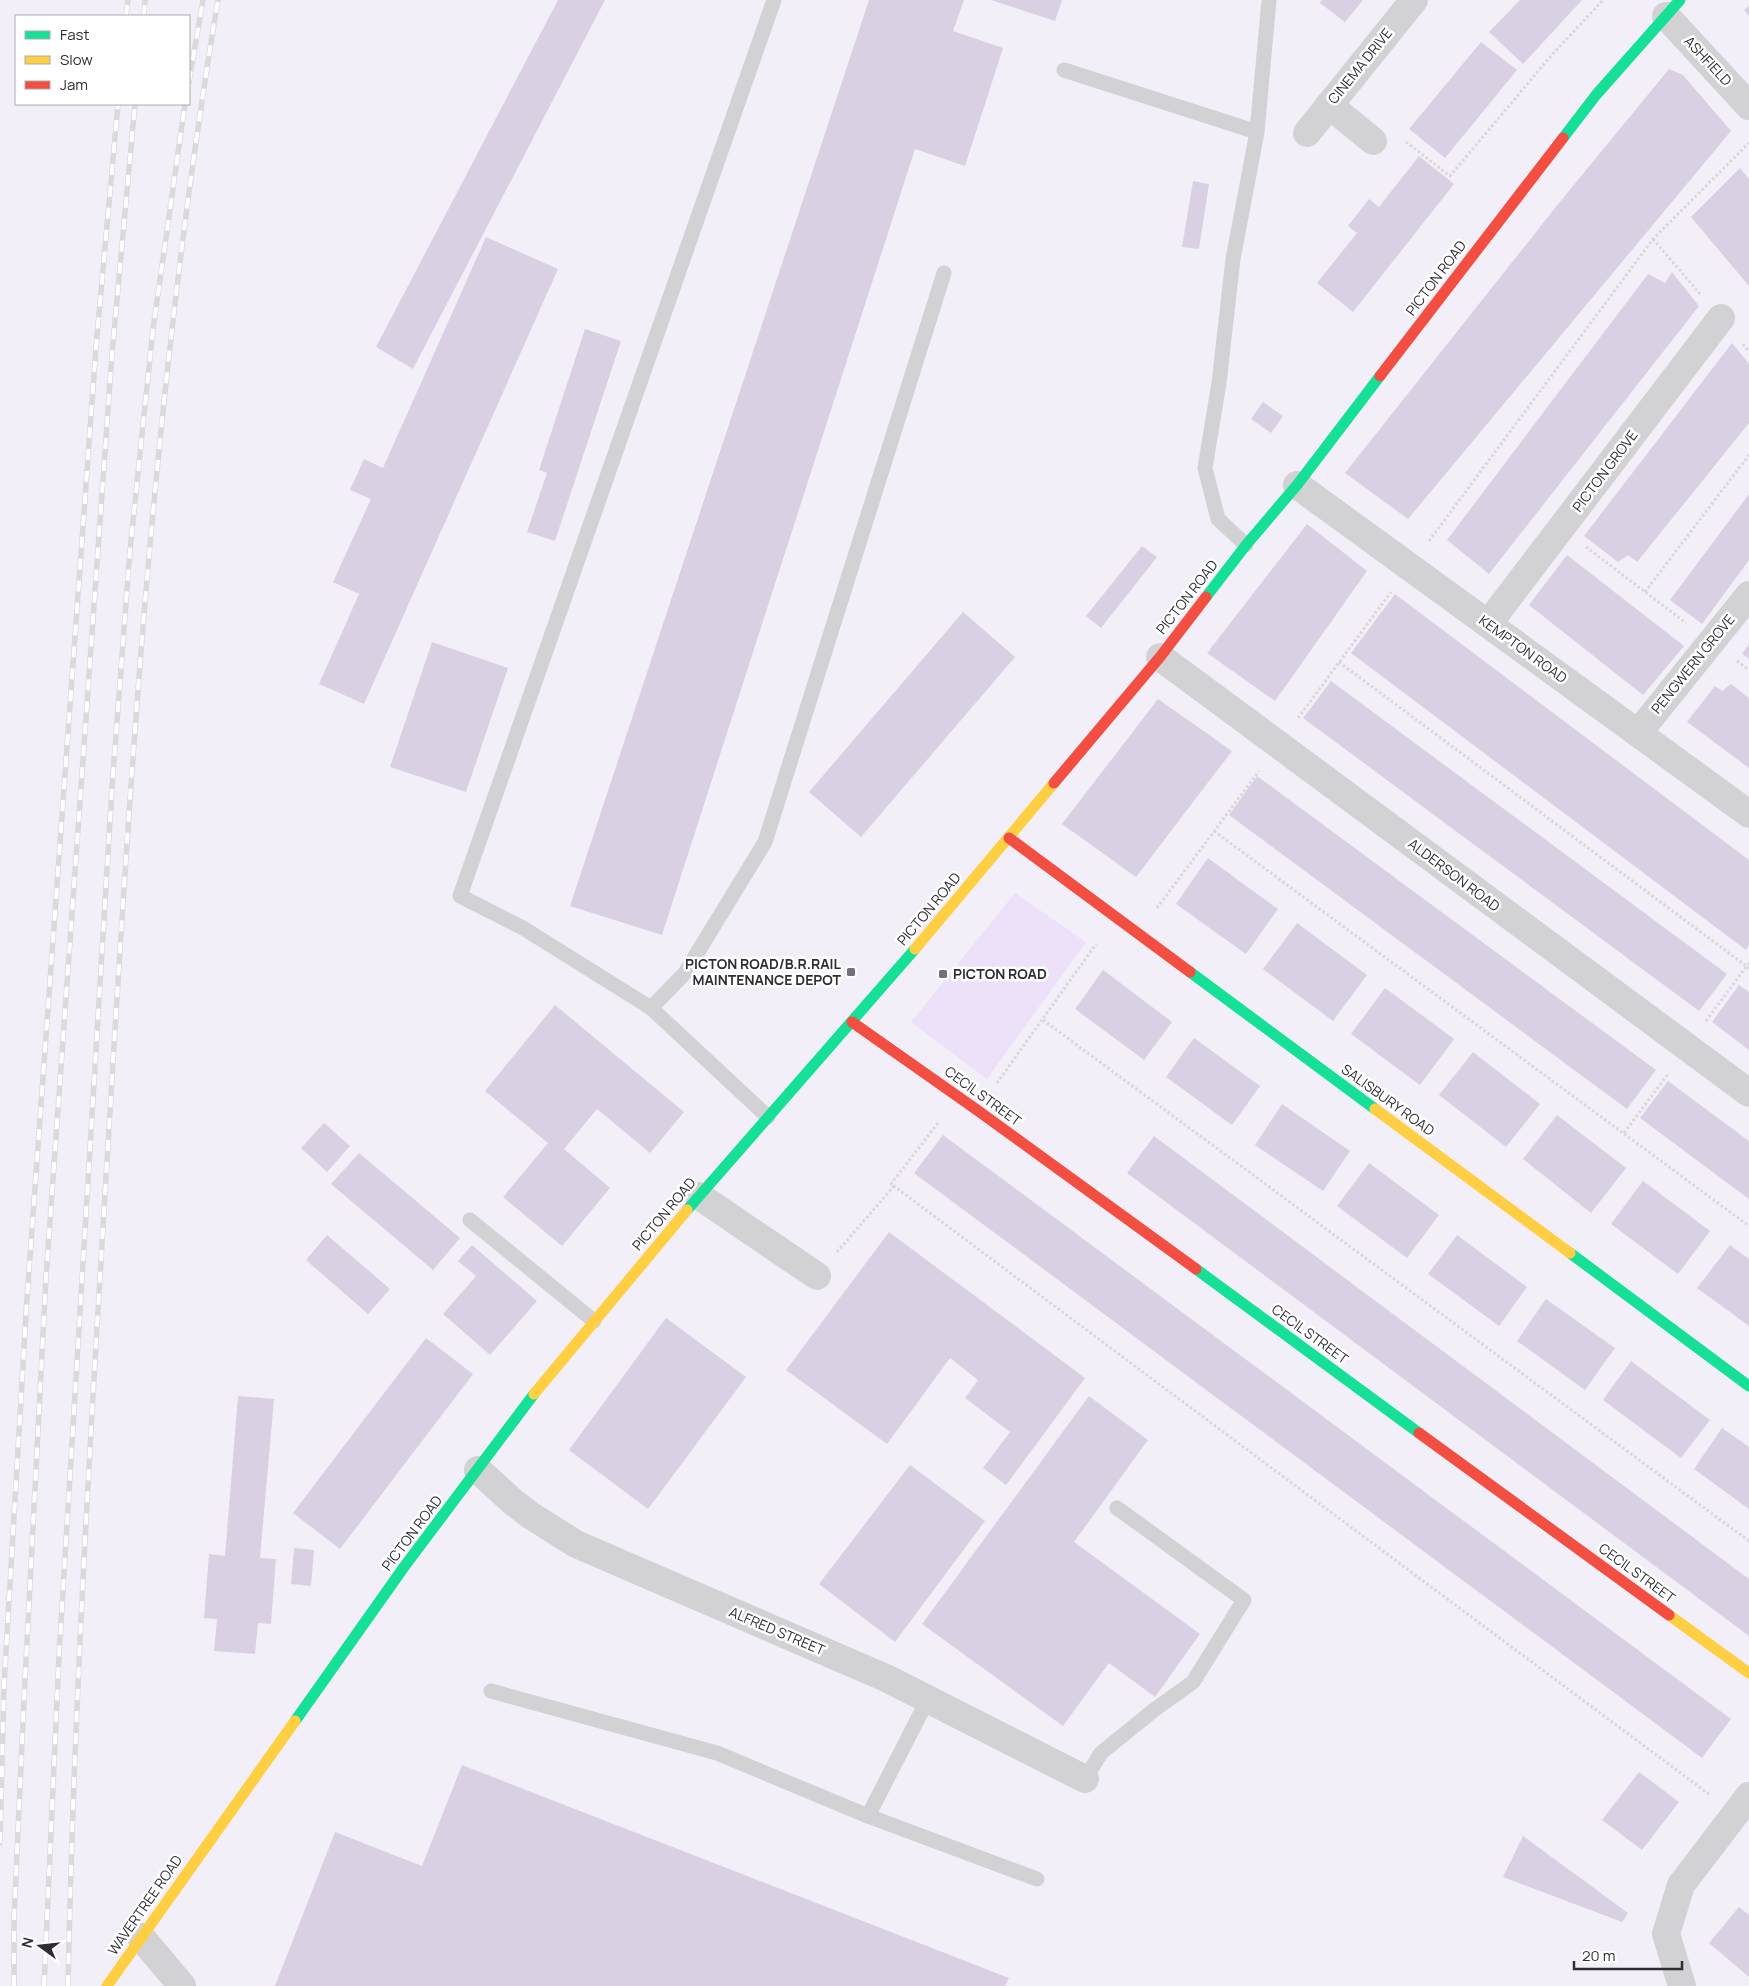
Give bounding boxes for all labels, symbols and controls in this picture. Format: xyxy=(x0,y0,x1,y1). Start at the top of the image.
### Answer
legend xyxy=(15,15,190,105)
text: Fast xyxy=(60,24,89,45)
street label: CINEMA DRIVE xyxy=(1323,24,1396,107)
street label: ASHFIELD xyxy=(1680,32,1736,90)
text: Slow xyxy=(60,49,93,70)
text: Jam xyxy=(60,74,88,95)
street label: PICTON ROAD xyxy=(1401,236,1470,319)
street label: PICTON GROVE xyxy=(1568,426,1642,515)
street label: PICTON ROAD xyxy=(1152,556,1222,638)
street label: KEMPTON ROAD xyxy=(1476,610,1571,687)
street label: PENGWERN GROVE xyxy=(1647,610,1739,717)
street label: ALDERSON ROAD xyxy=(1405,834,1504,915)
street label: PICTON ROAD xyxy=(893,868,965,949)
place label: PICTON ROAD/B.R.RAIL MAINTENANCE DEPOT xyxy=(685,954,842,989)
place label: PICTON ROAD xyxy=(953,964,1047,983)
marker: PICTON ROAD/B.R.RAIL MAINTENANCE DEPOT xyxy=(845,966,857,978)
marker: PICTON ROAD xyxy=(937,968,949,980)
street label: SALISBURY ROAD xyxy=(1338,1059,1439,1140)
street label: CECIL STREET xyxy=(941,1061,1026,1130)
street label: PICTON ROAD xyxy=(628,1173,700,1254)
street label: CECIL STREET xyxy=(1268,1299,1353,1368)
street label: PICTON ROAD xyxy=(377,1491,446,1574)
street label: CECIL STREET xyxy=(1595,1538,1680,1607)
street label: ALFRED STREET xyxy=(726,1602,829,1660)
street label: WAVERTREE ROAD xyxy=(103,1851,186,1959)
north arrow xyxy=(15,1921,65,1971)
text: N xyxy=(16,1935,37,1950)
scale bar xyxy=(1574,1938,1682,1970)
text: 20 m xyxy=(1582,1945,1615,1966)

